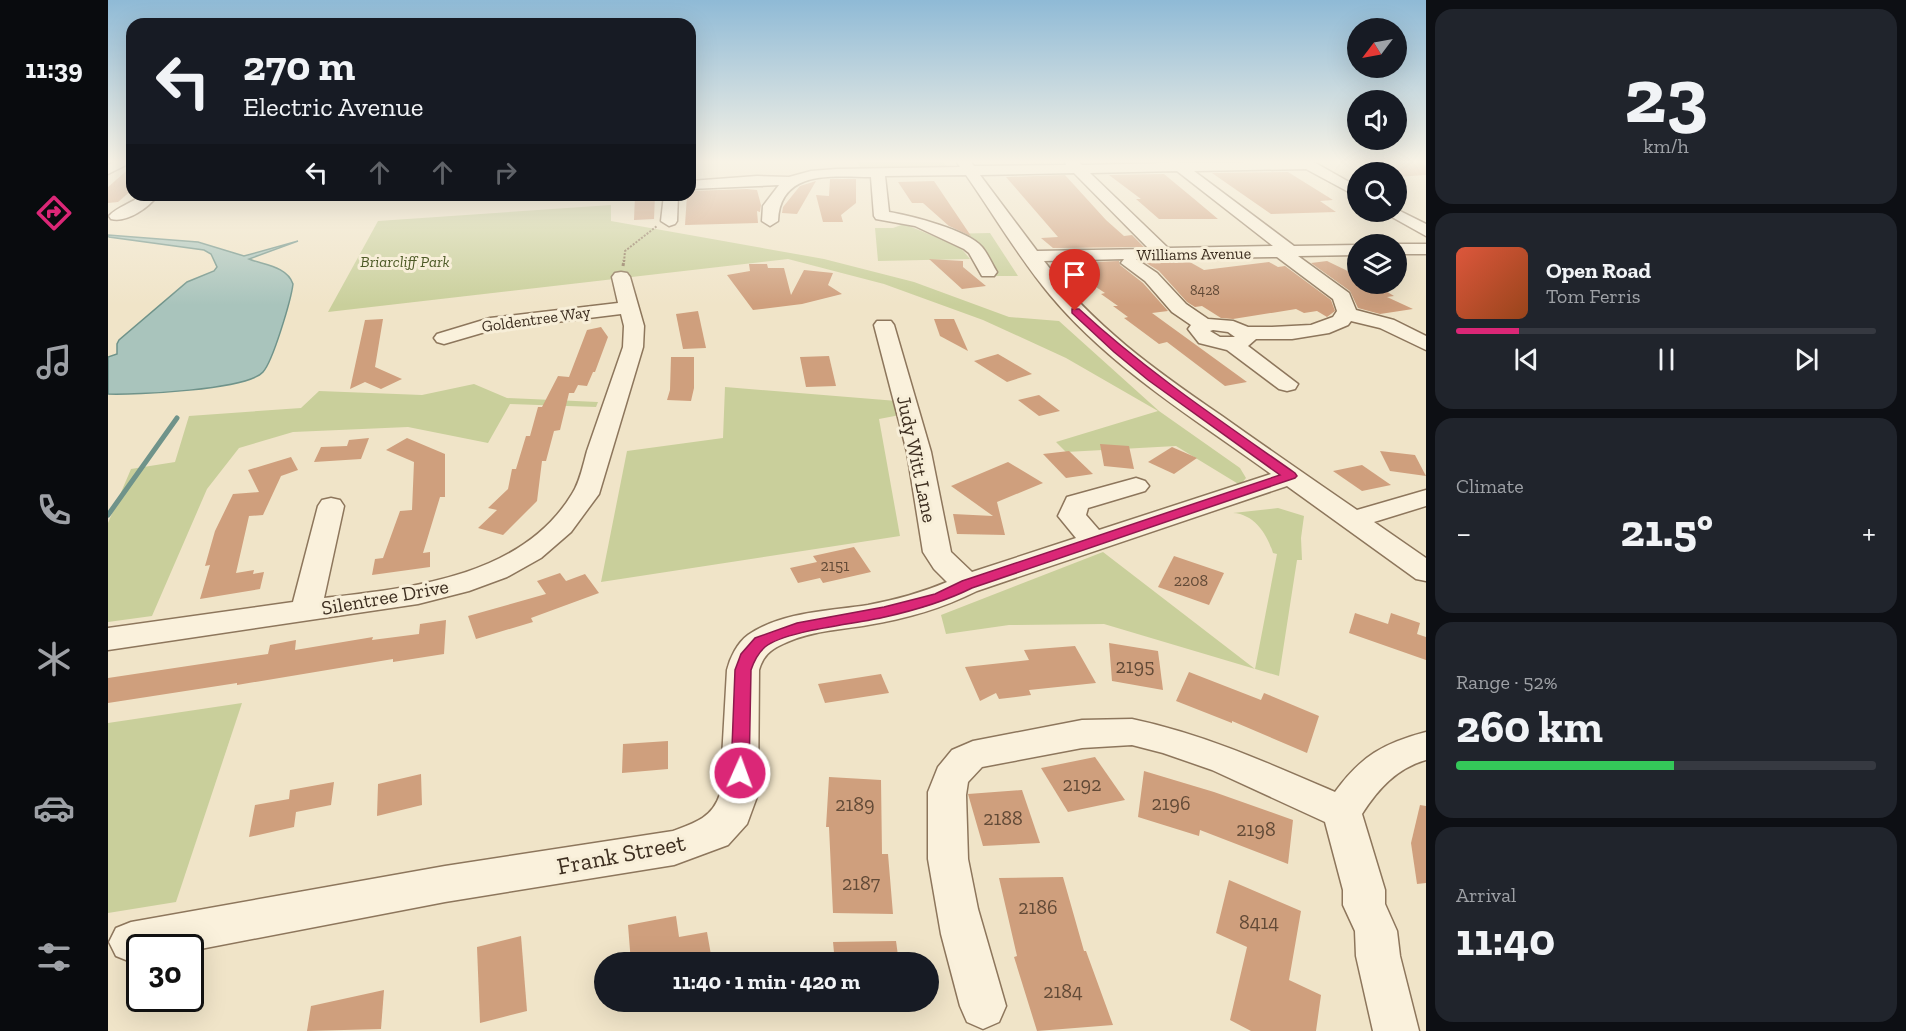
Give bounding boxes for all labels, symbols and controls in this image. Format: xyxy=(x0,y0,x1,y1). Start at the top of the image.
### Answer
north arrow xyxy=(1347,18,1407,78)
map controls xyxy=(1347,18,1407,294)
text: 270 m xyxy=(243,40,355,91)
icon: left xyxy=(144,42,222,120)
text: 23 xyxy=(1624,48,1708,142)
text: 11:39 xyxy=(25,53,83,85)
button: sound xyxy=(1347,90,1407,150)
text: Electric Avenue xyxy=(243,91,423,123)
text: km/h xyxy=(1643,134,1689,158)
icon: left xyxy=(300,156,333,189)
icon: ahead xyxy=(363,156,396,189)
icon: ahead xyxy=(426,156,459,189)
icon: right xyxy=(489,156,522,189)
button: search xyxy=(1347,162,1407,222)
icon: directions xyxy=(33,192,75,234)
button: layers xyxy=(1347,234,1407,294)
street label: Williams Avenue xyxy=(1137,244,1251,264)
pin xyxy=(1049,249,1100,311)
park label: Briarcliff Park xyxy=(360,252,450,271)
text: Open Road xyxy=(1546,257,1651,284)
icon: arrive xyxy=(1058,258,1091,291)
house number: 8428 xyxy=(1190,282,1220,299)
text: Tom Ferris xyxy=(1546,284,1641,308)
street label: Goldentree Way xyxy=(480,302,592,336)
icon: music xyxy=(33,341,75,383)
icon: previous xyxy=(1510,343,1543,376)
icon: pause xyxy=(1650,343,1683,376)
icon: next xyxy=(1790,343,1823,376)
street label: Judy Witt Lane xyxy=(892,393,942,525)
text: Climate xyxy=(1456,474,1524,498)
icon: phone xyxy=(33,489,75,531)
text: 21.5° xyxy=(1621,504,1713,558)
text: − xyxy=(1456,513,1471,552)
text: + xyxy=(1862,513,1876,552)
house number: 2151 xyxy=(821,556,849,575)
house number: 2208 xyxy=(1174,571,1208,590)
street label: Silentree Drive xyxy=(320,574,450,620)
icon: climate xyxy=(33,638,75,680)
house number: 2195 xyxy=(1116,654,1154,678)
text: Range · 52% xyxy=(1456,670,1558,694)
text: 260 km xyxy=(1456,700,1603,754)
position arrow xyxy=(708,741,772,805)
house number: 2192 xyxy=(1063,772,1101,796)
icon: car xyxy=(33,787,75,829)
house number: 2196 xyxy=(1151,791,1191,815)
house number: 2189 xyxy=(835,792,875,816)
house number: 2188 xyxy=(983,806,1023,830)
house number: 2198 xyxy=(1236,817,1276,841)
street label: Frank Street xyxy=(554,827,688,881)
house number: 2187 xyxy=(842,871,881,895)
text: Arrival xyxy=(1456,883,1516,907)
house number: 2186 xyxy=(1018,895,1058,919)
house number: 8414 xyxy=(1239,910,1279,934)
text: 11:40 xyxy=(1456,913,1555,967)
speed limit sign: 30 xyxy=(126,934,204,1012)
icon: filters xyxy=(33,936,75,978)
text: 11:40 · 1 min · 420 m xyxy=(673,968,860,995)
house number: 2184 xyxy=(1043,979,1083,1003)

